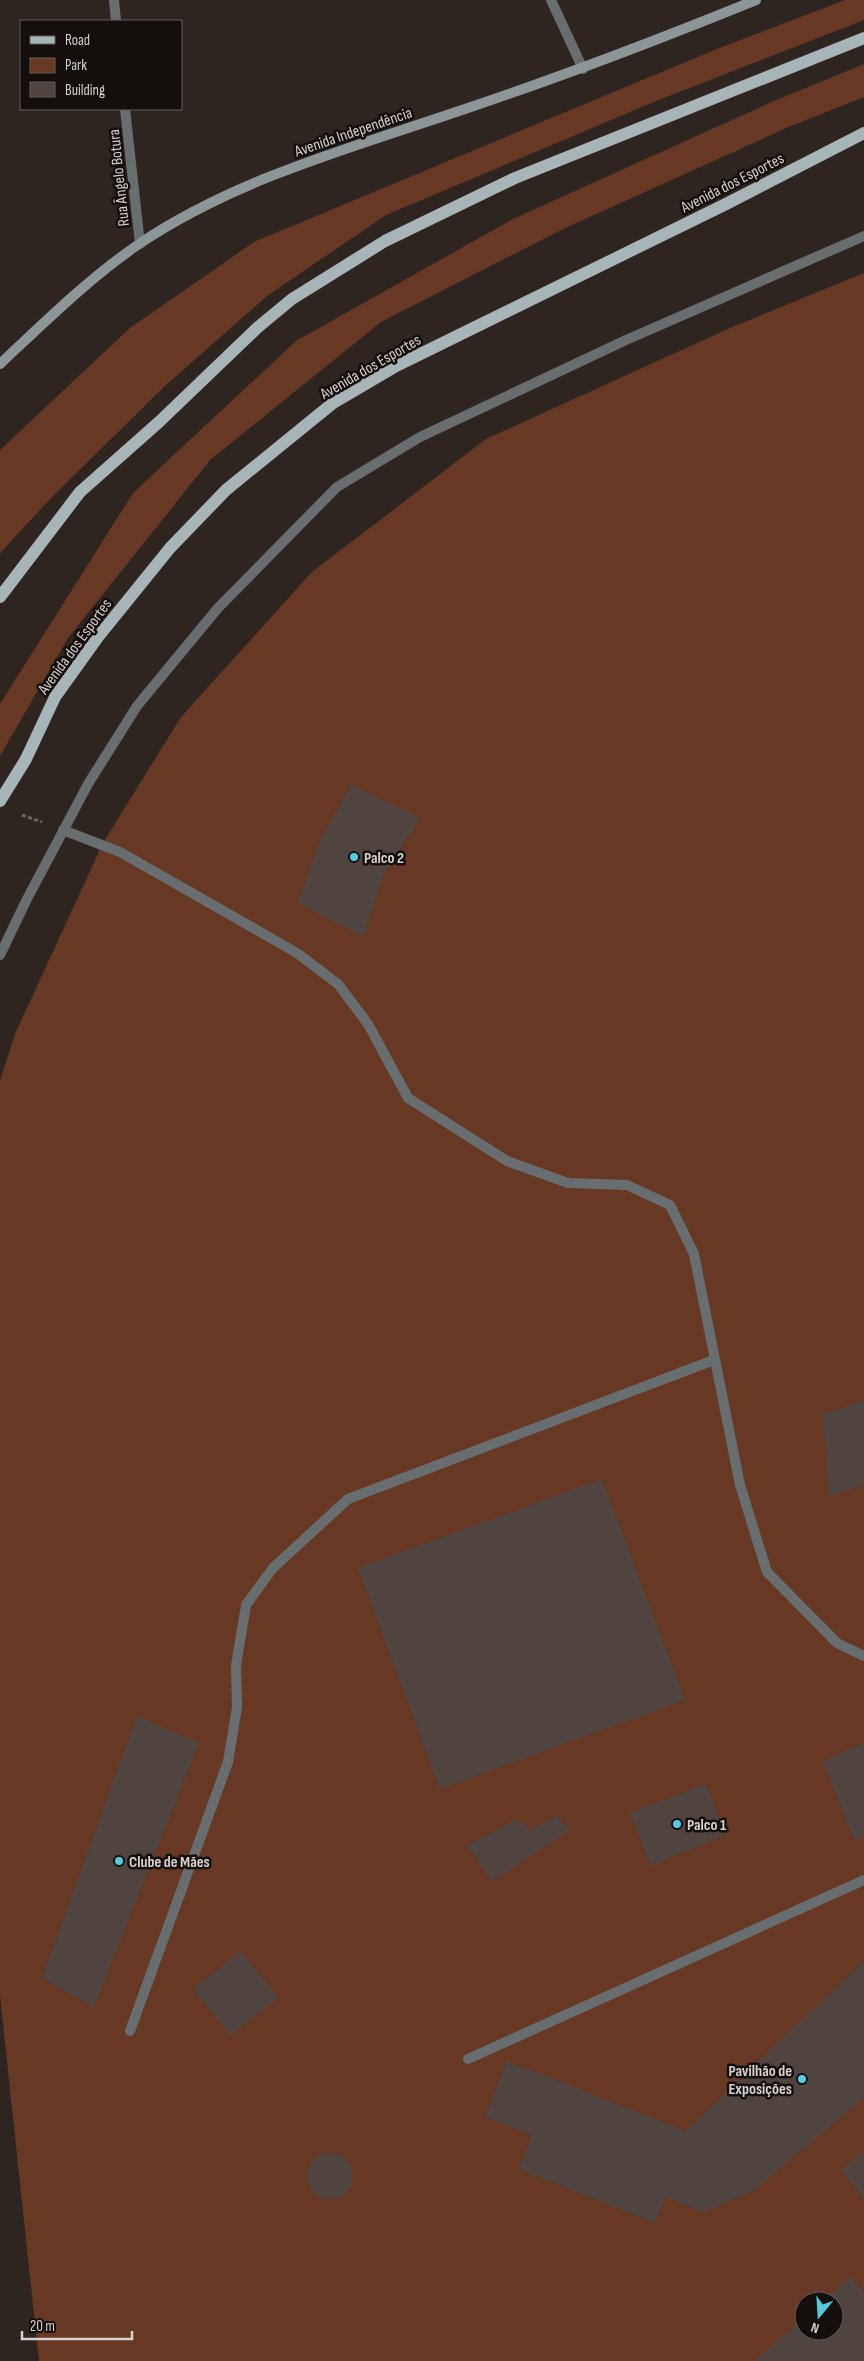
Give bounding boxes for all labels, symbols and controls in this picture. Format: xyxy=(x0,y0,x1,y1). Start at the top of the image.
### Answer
legend xyxy=(20,20,182,110)
text: Road xyxy=(65,31,90,50)
text: Park xyxy=(65,56,87,75)
text: Building xyxy=(65,81,105,100)
street label: Avenida Independência xyxy=(291,103,415,162)
street label: Rua Ângelo Botura xyxy=(105,128,134,227)
street label: Avenida dos Esportes xyxy=(677,149,788,218)
street label: Avenida dos Esportes xyxy=(316,331,425,404)
street label: Avenida dos Esportes xyxy=(34,595,116,699)
place label: Palco 2 xyxy=(364,849,404,868)
marker: Palco 2 xyxy=(348,851,360,863)
place label: Palco 1 xyxy=(687,1816,727,1835)
marker: Palco 1 xyxy=(671,1818,683,1830)
place label: Clube de Mães xyxy=(129,1853,210,1872)
marker: Clube de Mães xyxy=(113,1855,125,1867)
place label: Pavilhão de Exposições xyxy=(728,2062,792,2099)
marker: Pavilhão de Exposições xyxy=(796,2073,808,2085)
north arrow xyxy=(794,2291,844,2341)
scale bar xyxy=(22,2308,132,2340)
text: 20 m xyxy=(30,2317,55,2336)
text: N xyxy=(809,2319,821,2337)

